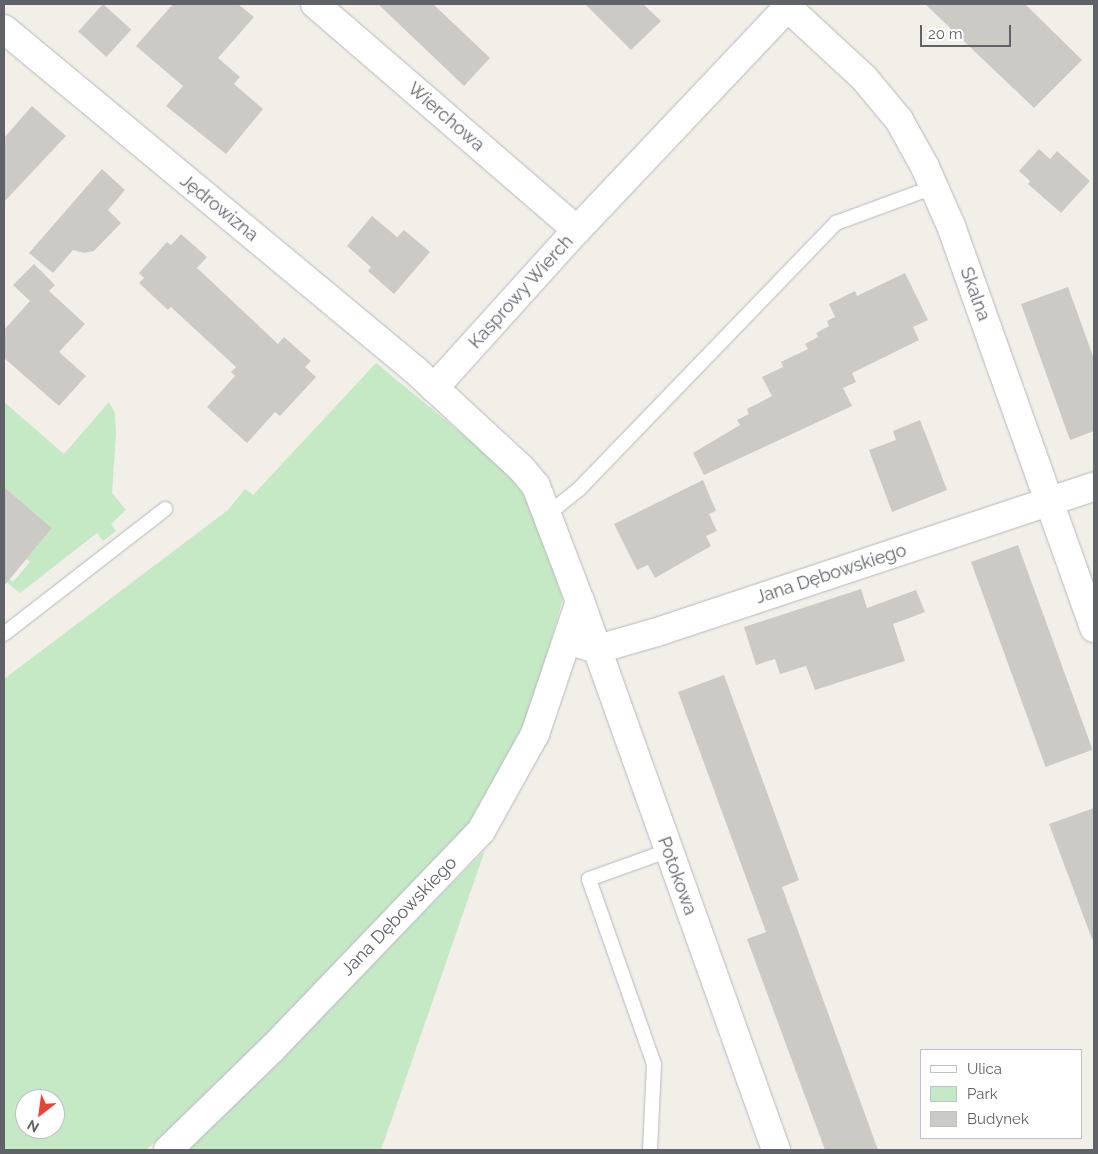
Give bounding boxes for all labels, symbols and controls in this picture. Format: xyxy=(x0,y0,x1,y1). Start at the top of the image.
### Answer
scale bar xyxy=(923,15,1014,47)
text: 20 m xyxy=(928,25,963,43)
street label: Wierchowa xyxy=(403,78,489,156)
street label: Jędrowizna xyxy=(176,170,262,246)
street label: Kasprowy Wierch xyxy=(464,230,578,354)
street label: Skalna xyxy=(955,264,995,324)
street label: Jana Dębowskiego xyxy=(753,539,909,609)
street label: Potokowa xyxy=(653,834,701,918)
street label: Jana Dębowskiego xyxy=(337,852,461,980)
legend xyxy=(920,1049,1083,1139)
text: Ulica xyxy=(967,1060,1002,1078)
text: Park xyxy=(967,1085,998,1103)
north arrow xyxy=(15,1089,65,1139)
text: Budynek xyxy=(967,1110,1029,1128)
text: N xyxy=(24,1117,42,1136)

